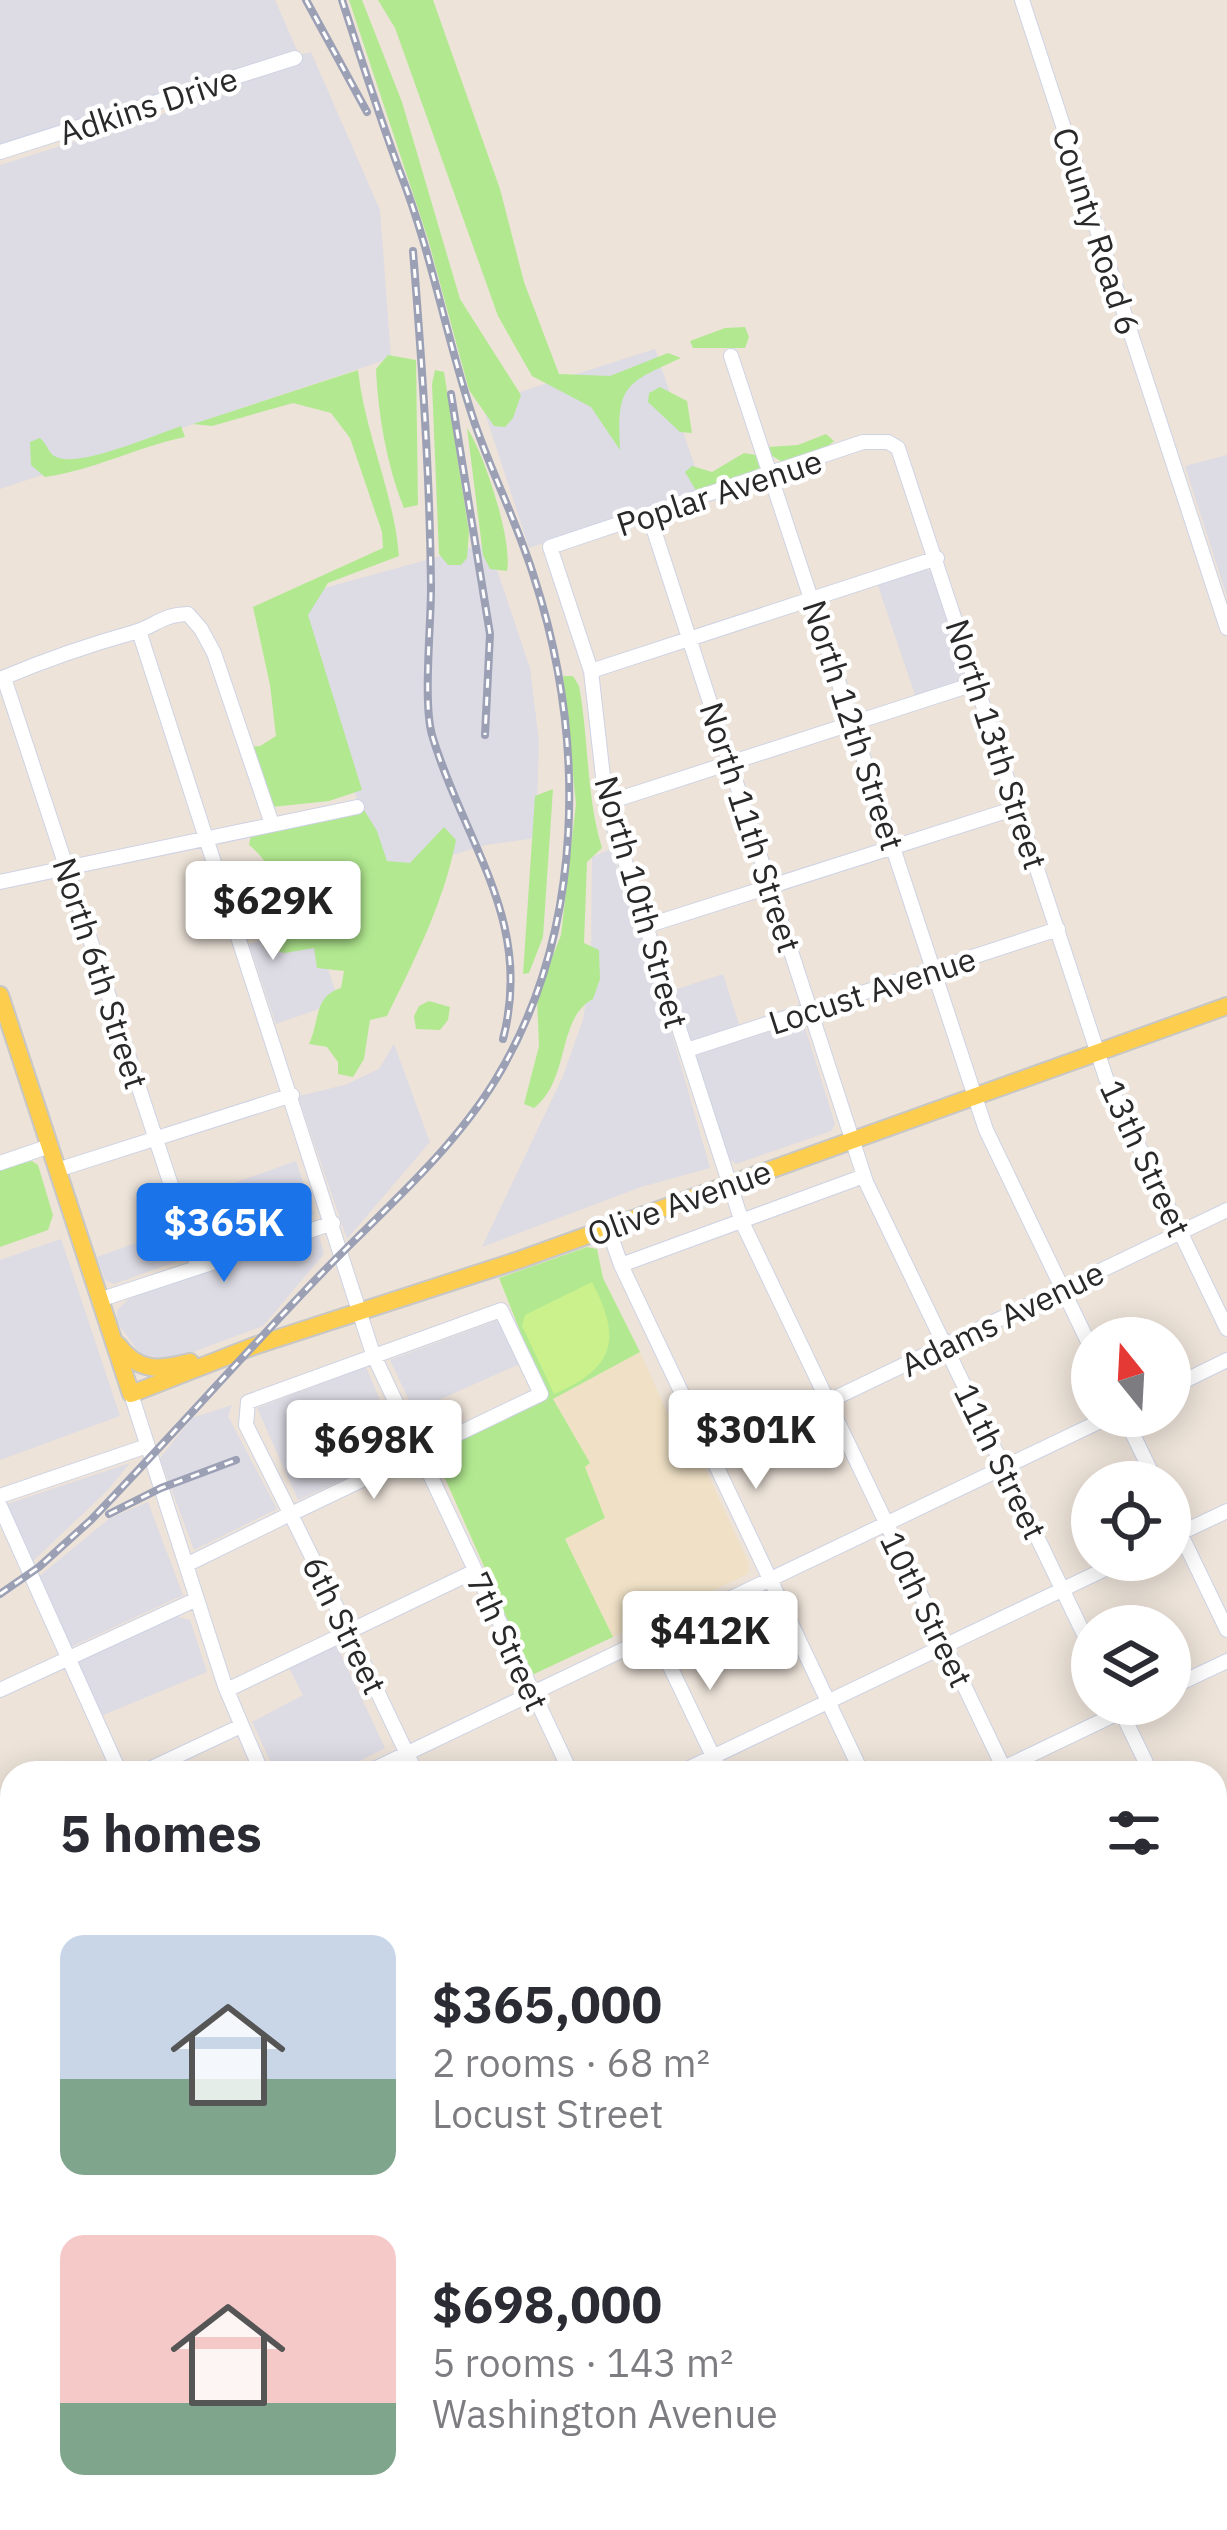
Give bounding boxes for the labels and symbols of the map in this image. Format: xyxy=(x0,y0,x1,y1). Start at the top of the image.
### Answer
street label: Adkins Drive xyxy=(53,56,243,154)
street label: County Road 6 xyxy=(1043,122,1151,340)
street label: Poplar Avenue xyxy=(611,439,827,545)
street label: North 12th Street xyxy=(793,595,915,855)
street label: North 13th Street xyxy=(936,614,1058,874)
street label: North 11th Street xyxy=(690,697,812,957)
street label: North 10th Street xyxy=(585,771,699,1033)
street label: North 6th Street xyxy=(43,852,159,1094)
pin: $629K xyxy=(189,861,357,963)
street label: Locust Avenue xyxy=(763,936,981,1044)
street label: 13th Street xyxy=(1091,1073,1201,1243)
street label: Olive Avenue xyxy=(581,1149,777,1255)
pin: $365K xyxy=(140,1183,308,1285)
street label: Adams Avenue xyxy=(893,1250,1111,1386)
north arrow xyxy=(1071,1317,1191,1437)
street label: 11th Street xyxy=(945,1376,1057,1546)
pin: $301K xyxy=(672,1390,840,1492)
pin: $698K xyxy=(290,1400,458,1502)
street label: 10th Street xyxy=(871,1524,983,1694)
street label: 6th Street xyxy=(293,1549,397,1701)
street label: 7th Street xyxy=(457,1565,559,1717)
pin: $412K xyxy=(626,1591,794,1693)

